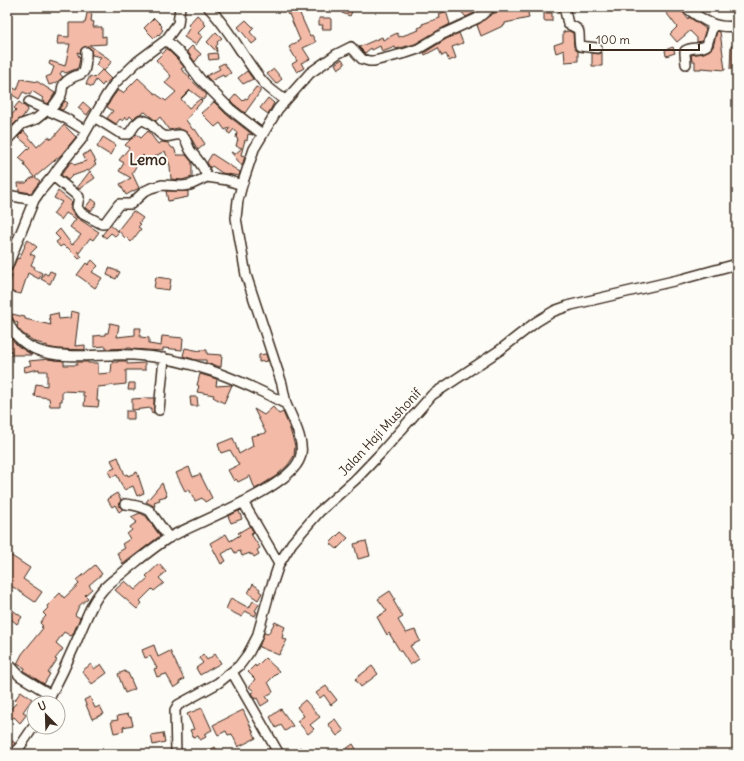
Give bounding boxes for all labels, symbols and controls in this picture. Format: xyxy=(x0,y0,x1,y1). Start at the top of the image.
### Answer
scale bar xyxy=(590,26,699,52)
text: 100 m xyxy=(596,32,630,47)
district label: Lemo xyxy=(129,150,167,169)
street label: Jalan Haji Mushonif xyxy=(335,384,426,480)
north arrow xyxy=(26,695,66,735)
text: U xyxy=(36,698,48,714)

